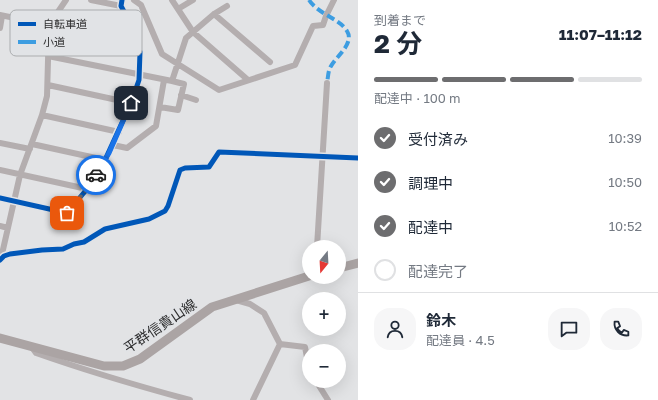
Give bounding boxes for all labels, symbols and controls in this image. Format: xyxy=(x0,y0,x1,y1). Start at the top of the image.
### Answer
legend xyxy=(10,10,142,56)
text: 到着まで xyxy=(374,12,426,28)
text: 自転車道 xyxy=(43,17,87,30)
text: 11:07–11:12 xyxy=(559,25,642,43)
text: 2 分 xyxy=(374,28,422,59)
text: 小道 xyxy=(43,35,65,48)
pin xyxy=(114,86,148,120)
text: 配達中 · 100 m xyxy=(374,90,461,106)
icon: home xyxy=(120,92,142,114)
icon: check xyxy=(374,127,396,149)
text: 受付済み xyxy=(408,130,468,148)
text: 10:39 xyxy=(608,130,642,146)
courier xyxy=(76,155,116,195)
icon: car xyxy=(85,164,107,186)
icon: check xyxy=(374,171,396,193)
text: 調理中 xyxy=(408,174,453,192)
text: 10:50 xyxy=(608,174,642,190)
pin xyxy=(50,196,84,230)
icon: bag xyxy=(56,202,78,224)
icon: check xyxy=(374,215,396,237)
text: 配達中 xyxy=(408,218,453,236)
text: 10:52 xyxy=(609,218,642,234)
north arrow xyxy=(302,240,346,284)
map controls xyxy=(302,240,346,388)
text: 配達完了 xyxy=(408,262,468,280)
button: + xyxy=(302,292,346,336)
street label: 平群信貴山線 xyxy=(120,295,199,356)
button: person xyxy=(374,308,416,350)
button: chat xyxy=(548,308,590,350)
button: phone xyxy=(600,308,642,350)
text: 鈴木 xyxy=(426,311,456,329)
text: 配達員 · 4.5 xyxy=(426,332,495,348)
button: − xyxy=(302,344,346,388)

